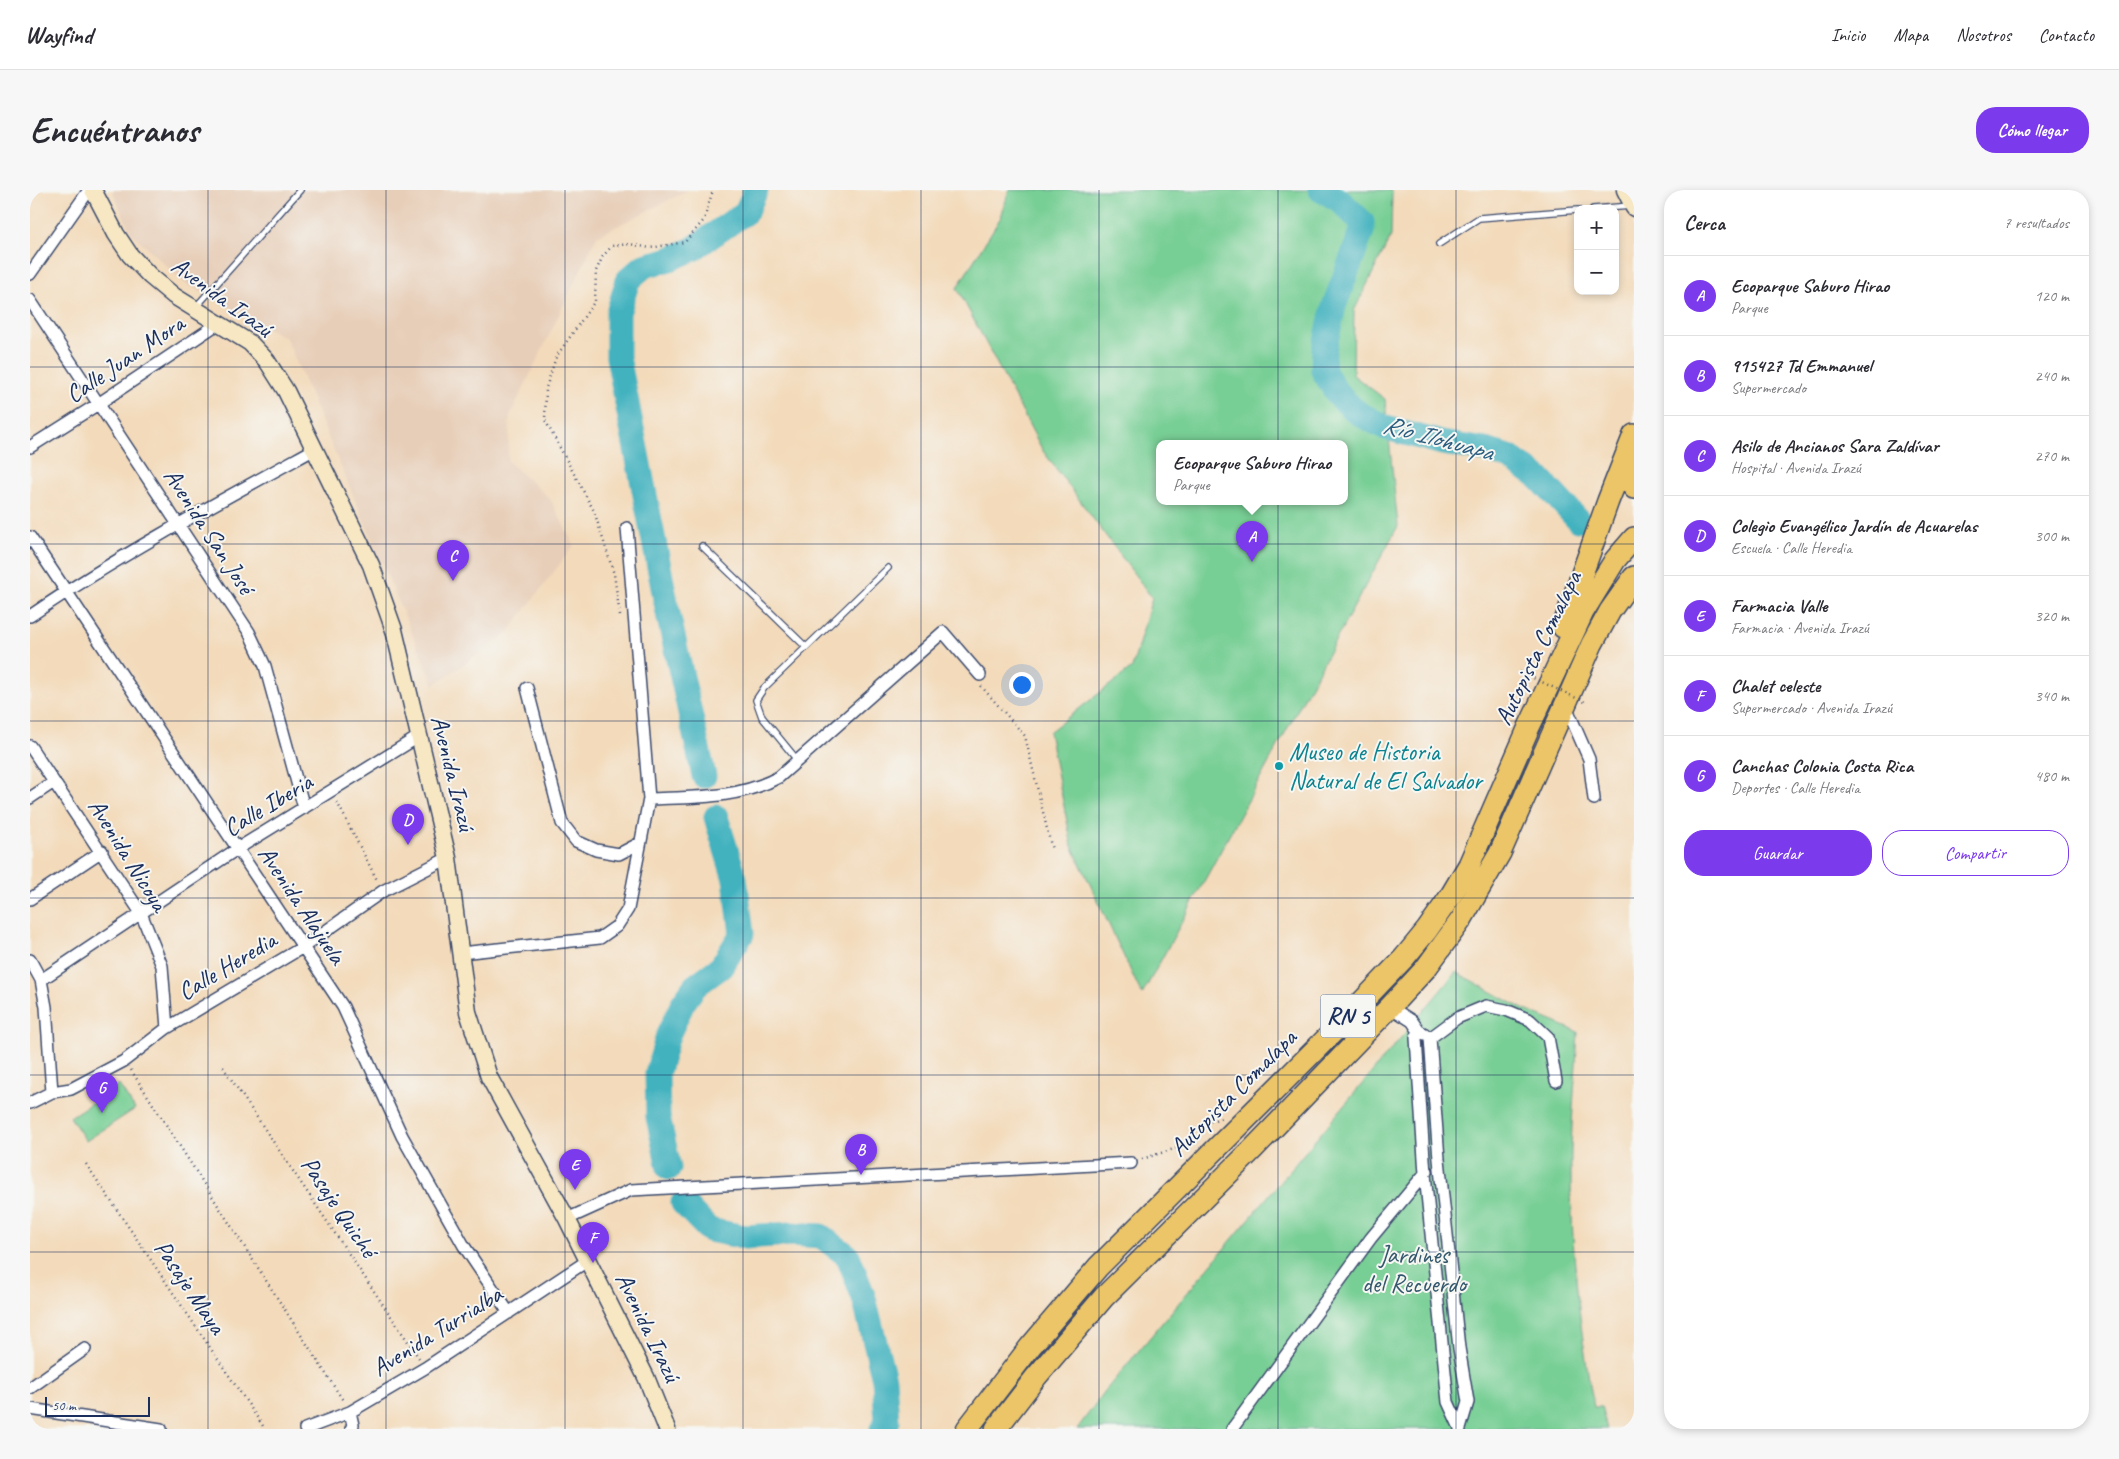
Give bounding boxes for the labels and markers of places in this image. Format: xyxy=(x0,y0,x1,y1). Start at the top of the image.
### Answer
pin: A xyxy=(1236,521,1268,562)
pin: C xyxy=(437,540,469,581)
place label: Museo de Historia Natural de El Salvador xyxy=(1289,736,1484,797)
marker: Museo de Historia Natural de El Salvador xyxy=(1273,760,1285,772)
pin: D xyxy=(392,804,424,845)
pin: G xyxy=(86,1072,118,1113)
pin: B xyxy=(845,1134,877,1175)
pin: E xyxy=(559,1149,591,1190)
pin: F xyxy=(577,1222,609,1263)

